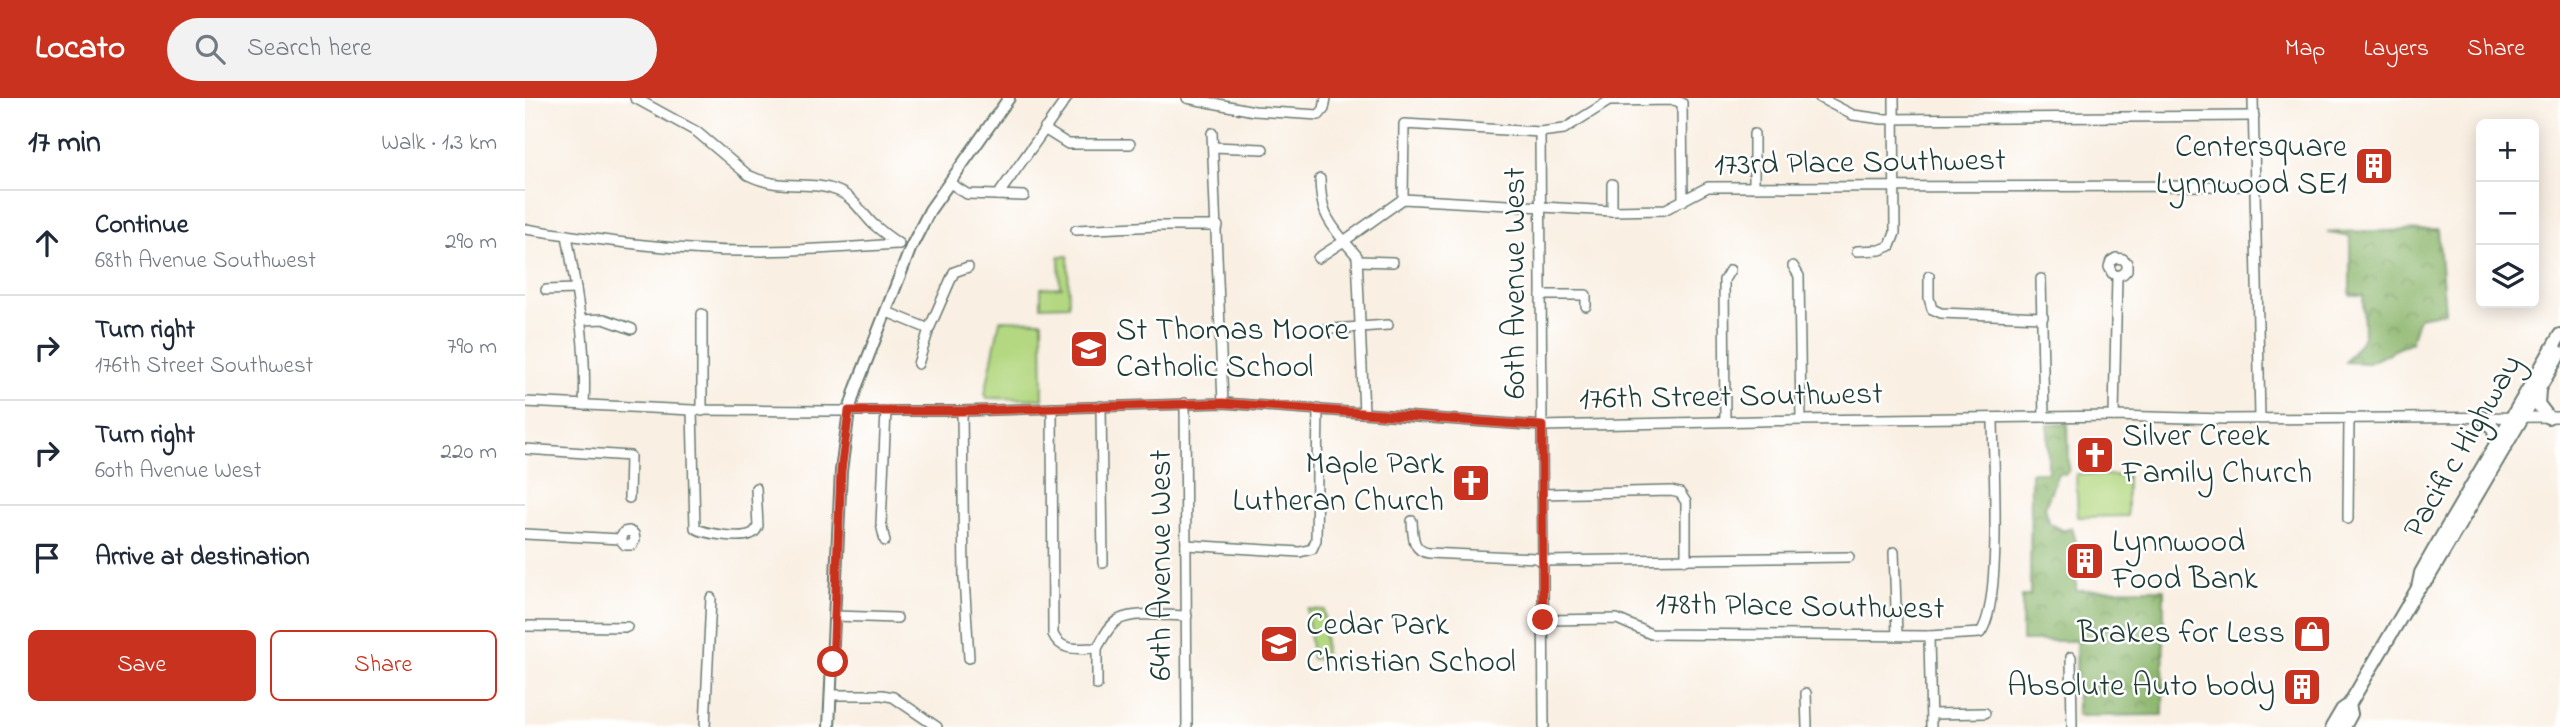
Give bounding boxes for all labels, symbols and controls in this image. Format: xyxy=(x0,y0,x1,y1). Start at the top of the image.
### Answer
search box xyxy=(167,18,657,81)
text: Locato xyxy=(35,25,125,73)
icon: search xyxy=(191,30,229,68)
text: Search here xyxy=(247,30,372,68)
text: Map xyxy=(2285,32,2325,67)
text: Layers xyxy=(2363,32,2429,67)
text: Share xyxy=(2467,32,2525,67)
map controls xyxy=(2476,119,2539,308)
button: + xyxy=(2476,119,2539,182)
text: 17 min xyxy=(28,122,101,166)
place label: Centersquare Lynnwood SE1 xyxy=(2156,125,2348,209)
text: Walk · 1.3 km xyxy=(381,127,497,160)
street label: 173rd Place Southwest xyxy=(1714,138,2007,190)
building icon: Centersquare Lynnwood SE1 xyxy=(2353,145,2395,187)
street label: 60th Avenue West xyxy=(1493,167,1540,399)
button: − xyxy=(2476,182,2539,245)
text: Continue xyxy=(95,207,188,245)
icon: ahead xyxy=(28,224,66,262)
text: 290 m xyxy=(445,226,497,259)
text: 68th Avenue Southwest xyxy=(95,245,316,278)
button: layers xyxy=(2476,245,2539,308)
place label: St Thomas Moore Catholic School xyxy=(1116,308,1349,392)
text: Turn right xyxy=(95,312,195,350)
school or university icon: St Thomas Moore Catholic School xyxy=(1068,328,1110,370)
icon: right xyxy=(28,329,66,367)
text: 790 m xyxy=(447,331,497,364)
street label: Pacific Highway xyxy=(2392,346,2536,548)
text: 176th Street Southwest xyxy=(95,350,313,383)
street label: 176th Street Southwest xyxy=(1579,372,1884,424)
place label: Silver Creek Family Church xyxy=(2121,414,2312,498)
text: Turn right xyxy=(95,417,195,455)
icon: right xyxy=(28,434,66,472)
church icon: Silver Creek Family Church xyxy=(2074,434,2116,476)
text: 220 m xyxy=(441,436,497,469)
place label: Maple Park Lutheran Church xyxy=(1232,442,1445,526)
street label: 64th Avenue West xyxy=(1139,449,1186,681)
text: 60th Avenue West xyxy=(95,455,262,488)
church icon: Maple Park Lutheran Church xyxy=(1450,462,1492,504)
place label: Lynnwood Food Bank xyxy=(2111,520,2259,604)
icon: arrive xyxy=(28,539,66,577)
text: Arrive at destination xyxy=(95,539,310,577)
building icon: Lynnwood Food Bank xyxy=(2064,540,2106,582)
street label: 178th Place Southwest xyxy=(1655,582,1945,634)
place label: Cedar Park Christian School xyxy=(1306,603,1516,687)
route end xyxy=(1527,604,1558,635)
place label: Brakes for Less xyxy=(2076,611,2285,658)
shop icon: Brakes for Less xyxy=(2291,613,2333,655)
school or university icon: Cedar Park Christian School xyxy=(1258,623,1300,665)
button: Save xyxy=(28,630,256,701)
button: Share xyxy=(270,630,497,701)
route start xyxy=(817,646,848,677)
place label: Absolute Auto body xyxy=(2007,664,2275,711)
building icon: Absolute Auto body xyxy=(2281,666,2323,708)

